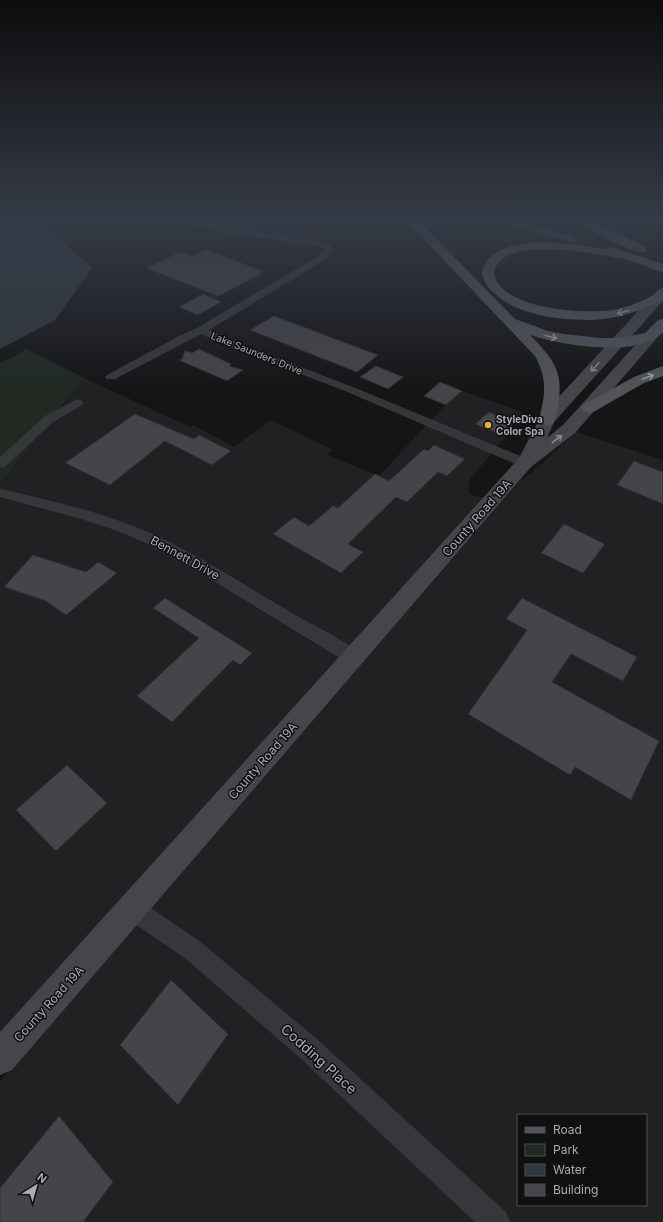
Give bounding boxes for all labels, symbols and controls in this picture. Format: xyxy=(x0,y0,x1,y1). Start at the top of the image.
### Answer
one-way arrow xyxy=(617,308,630,316)
street label: Lake Saunders Drive xyxy=(209,329,305,377)
one-way arrow xyxy=(544,333,557,341)
one-way arrow xyxy=(590,362,600,372)
one-way arrow xyxy=(642,373,655,380)
place label: StyleDiva Color Spa xyxy=(496,413,544,437)
marker: StyleDiva Color Spa xyxy=(483,420,493,430)
one-way arrow xyxy=(551,435,562,443)
street label: County Road 19A xyxy=(439,476,514,559)
street label: Bennett Drive xyxy=(148,532,222,583)
street label: County Road 19A xyxy=(225,719,300,802)
street label: County Road 19A xyxy=(10,962,87,1045)
street label: Codding Place xyxy=(278,1020,361,1097)
legend xyxy=(517,1114,647,1206)
text: Road xyxy=(553,1122,582,1137)
text: Park xyxy=(553,1142,579,1157)
text: Water xyxy=(553,1162,587,1177)
north arrow xyxy=(16,1166,56,1206)
text: N xyxy=(34,1170,50,1186)
text: Building xyxy=(553,1182,598,1197)

